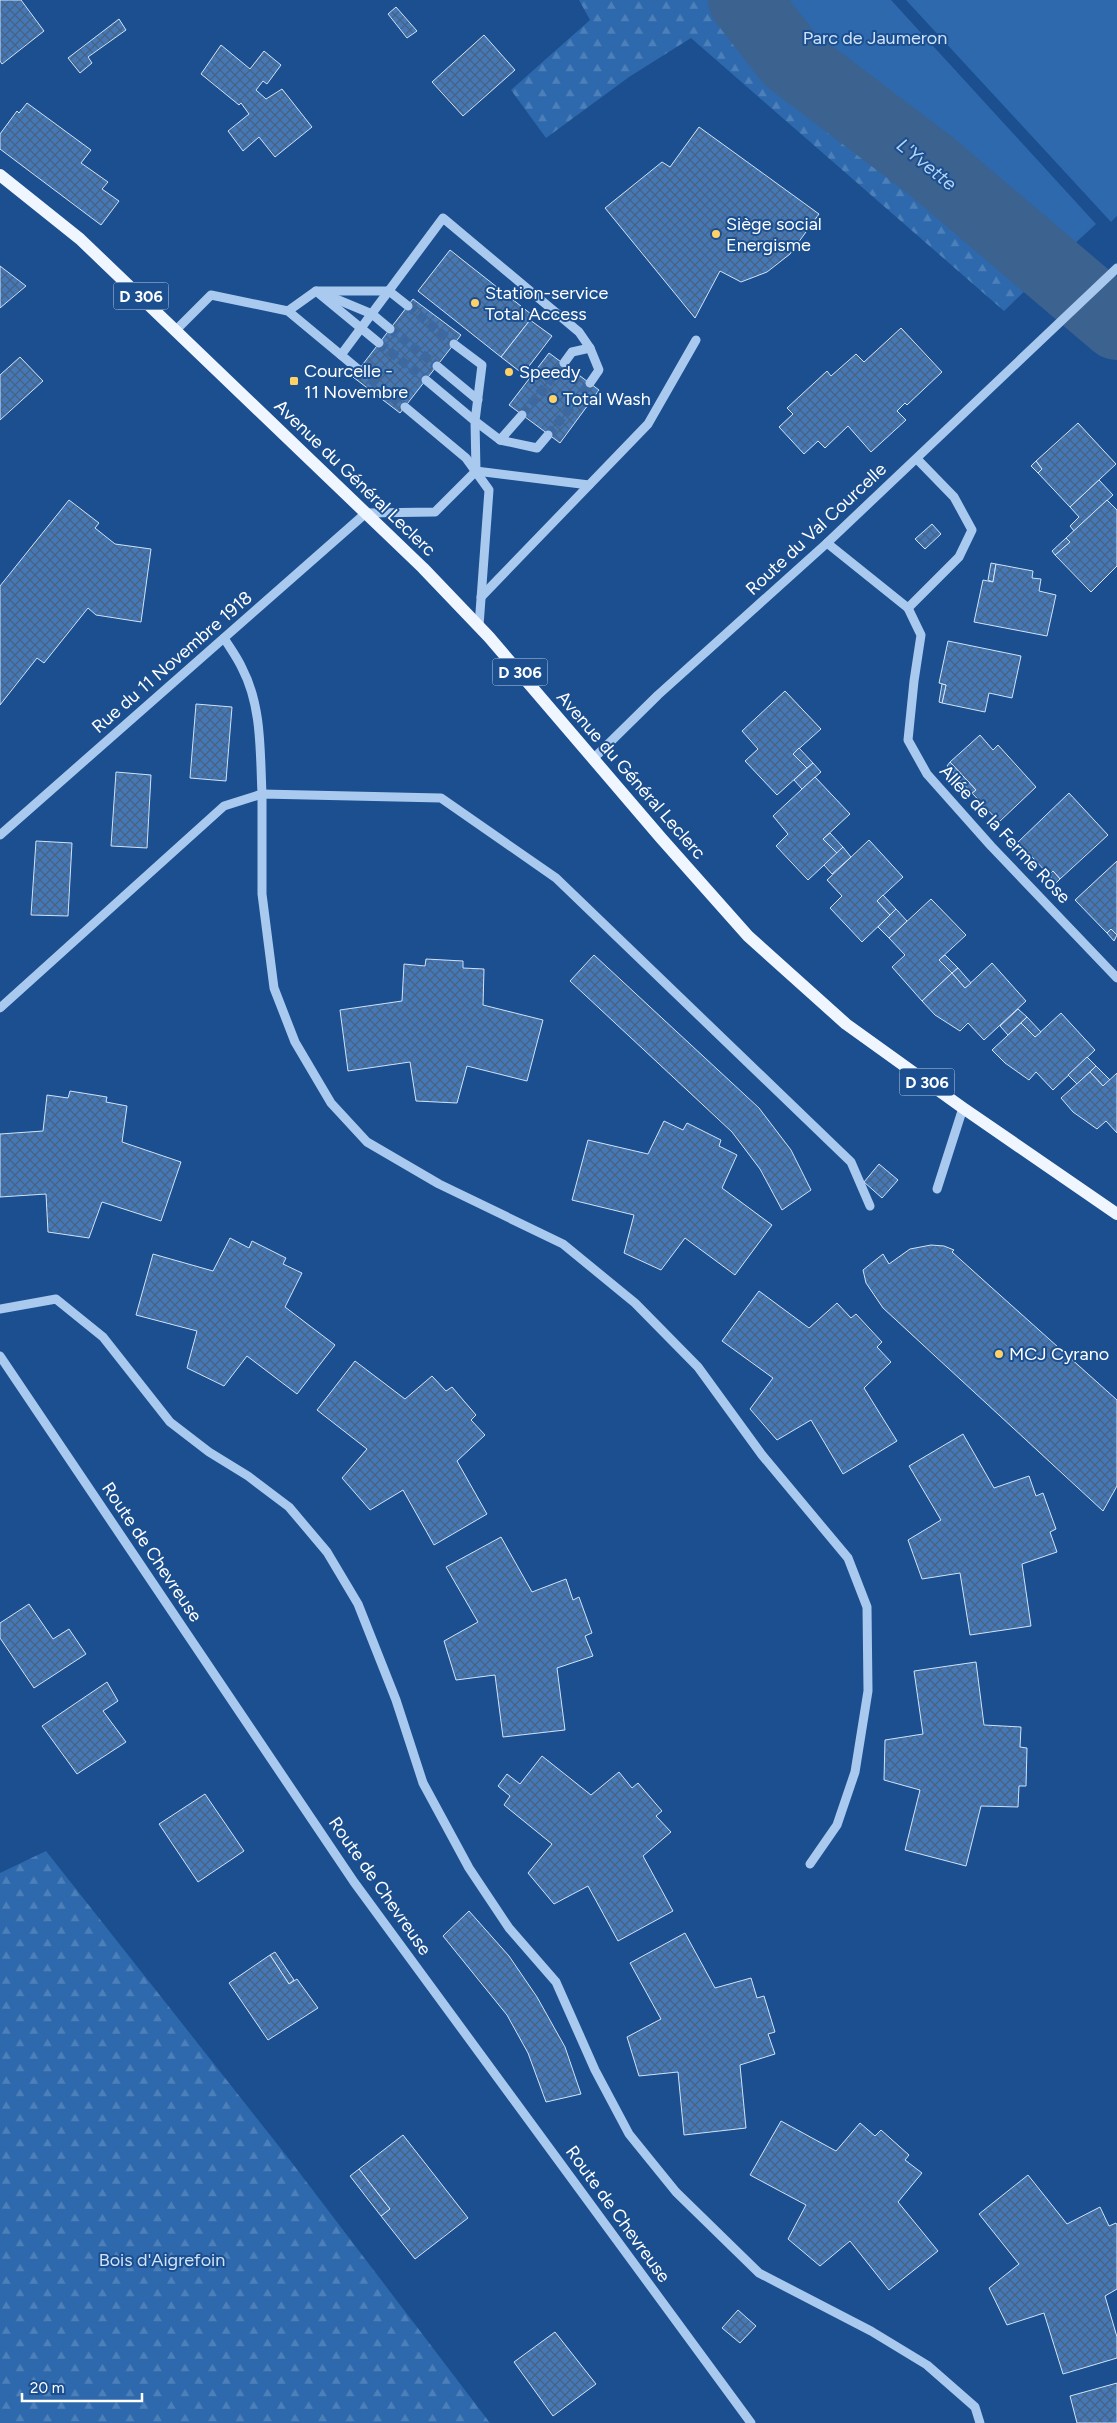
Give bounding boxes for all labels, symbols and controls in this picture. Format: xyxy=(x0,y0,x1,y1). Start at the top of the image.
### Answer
park label: Parc de Jaumeron xyxy=(803,27,947,49)
water label: L'Yvette xyxy=(892,133,962,196)
place label: Siège social Energisme xyxy=(726,213,822,256)
marker: Siège social Energisme xyxy=(710,228,722,240)
road number: D 306 xyxy=(114,282,168,310)
place label: Station-service Total Access xyxy=(485,282,609,325)
marker: Station-service Total Access xyxy=(469,297,481,309)
place label: Courcelle - 11 Novembre xyxy=(304,360,408,403)
place label: Speedy xyxy=(519,361,581,383)
marker: Speedy xyxy=(503,366,515,378)
marker: Courcelle - 11 Novembre xyxy=(288,375,300,387)
place label: Total Wash xyxy=(563,388,651,410)
marker: Total Wash xyxy=(547,393,559,405)
street label: Avenue du Général Leclerc xyxy=(270,395,441,561)
street label: Route du Val Courcelle xyxy=(741,458,891,600)
street label: Rue du 11 Novembre 1918 xyxy=(87,586,257,738)
road number: D 306 xyxy=(492,659,548,686)
street label: Avenue du Général Leclerc xyxy=(552,686,710,864)
street label: Allée de la Ferme Rose xyxy=(935,760,1075,908)
road number: D 306 xyxy=(900,1068,954,1096)
place label: MCJ Cyrano xyxy=(1009,1343,1109,1365)
marker: MCJ Cyrano xyxy=(993,1348,1005,1360)
street label: Route de Chevreuse xyxy=(97,1478,207,1626)
street label: Route de Chevreuse xyxy=(324,1813,436,1960)
street label: Route de Chevreuse xyxy=(561,2141,675,2287)
park label: Bois d'Aigrefoin xyxy=(99,2249,225,2271)
scale bar xyxy=(22,2370,142,2402)
text: 20 m xyxy=(30,2379,64,2397)

